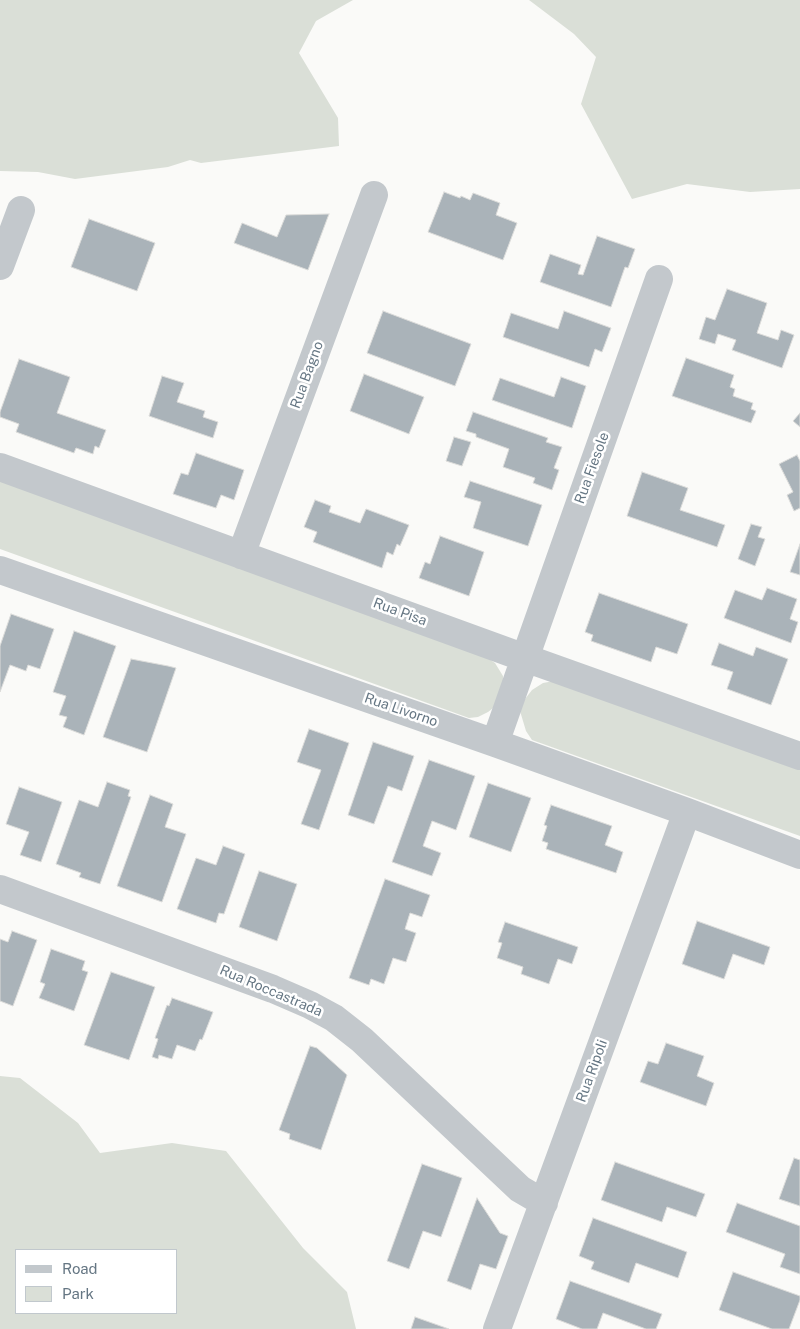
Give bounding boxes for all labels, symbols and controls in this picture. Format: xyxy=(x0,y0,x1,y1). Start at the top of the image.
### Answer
street label: Rua Bagno xyxy=(287,339,327,411)
street label: Rua Fiesole xyxy=(571,430,613,506)
street label: Rua Pisa xyxy=(371,595,429,629)
street label: Rua Livorno xyxy=(362,690,440,730)
street label: Rua Roccastrada xyxy=(217,962,325,1020)
street label: Rua Ripoli xyxy=(573,1037,611,1105)
legend xyxy=(15,1249,178,1314)
text: Road xyxy=(62,1260,98,1277)
text: Park xyxy=(62,1285,94,1302)

